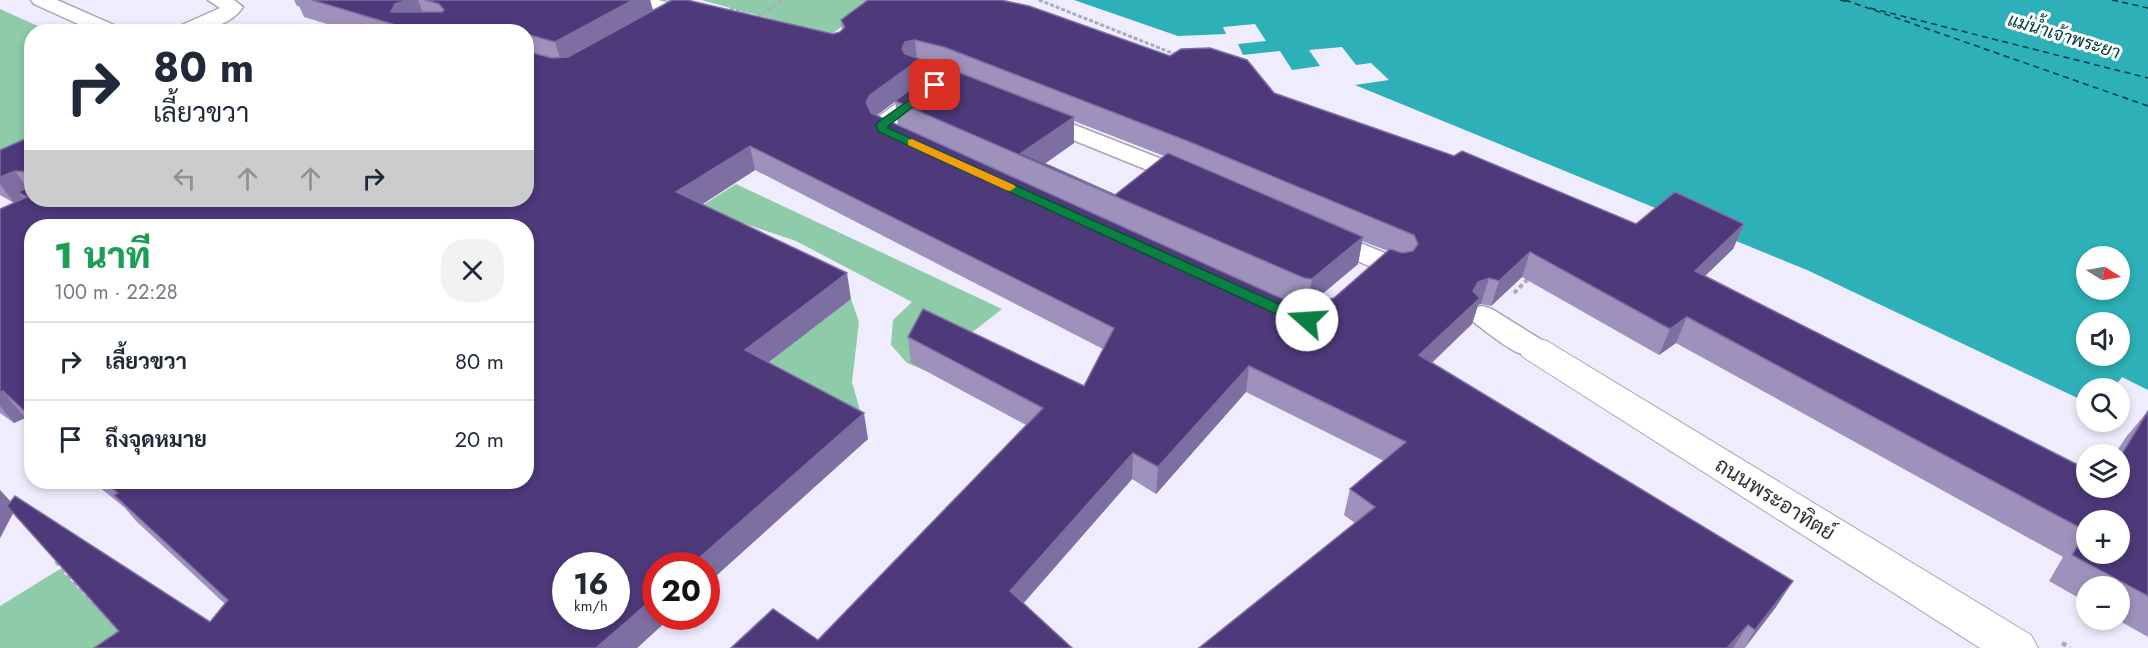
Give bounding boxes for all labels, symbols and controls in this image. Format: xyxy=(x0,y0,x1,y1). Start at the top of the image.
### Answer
water label: แม่น้ำเจ้าพระยา xyxy=(2005,4,2125,66)
text: 80 m xyxy=(153,37,254,98)
icon: right xyxy=(54,48,132,126)
pin xyxy=(909,59,960,110)
icon: arrive xyxy=(918,68,951,101)
text: เลี้ยวขวา xyxy=(153,93,249,132)
icon: left xyxy=(168,162,201,195)
icon: ahead xyxy=(231,162,264,195)
icon: ahead xyxy=(294,162,327,195)
icon: right xyxy=(357,162,390,195)
text: 1 นาที xyxy=(54,229,151,281)
button: close xyxy=(441,239,504,302)
north arrow xyxy=(2076,246,2130,300)
map controls xyxy=(2076,246,2130,630)
text: 100 m · 22:28 xyxy=(54,278,178,307)
position arrow xyxy=(1275,288,1339,352)
button: sound xyxy=(2076,312,2130,366)
icon: right xyxy=(54,345,87,378)
text: เลี้ยวขวา xyxy=(105,345,187,377)
text: 80 m xyxy=(455,345,504,377)
button: search xyxy=(2076,378,2130,432)
icon: arrive xyxy=(54,423,87,456)
text: ถึงจุดหมาย xyxy=(105,423,207,455)
text: 20 m xyxy=(455,423,504,455)
button: layers xyxy=(2076,444,2130,498)
street label: ถนนพระอาทิตย์ xyxy=(1709,450,1841,548)
button: + xyxy=(2076,510,2130,564)
speed limit sign: 20 xyxy=(642,552,720,630)
text: 16 xyxy=(573,562,609,605)
button: − xyxy=(2076,576,2130,630)
text: km/h xyxy=(574,595,608,617)

